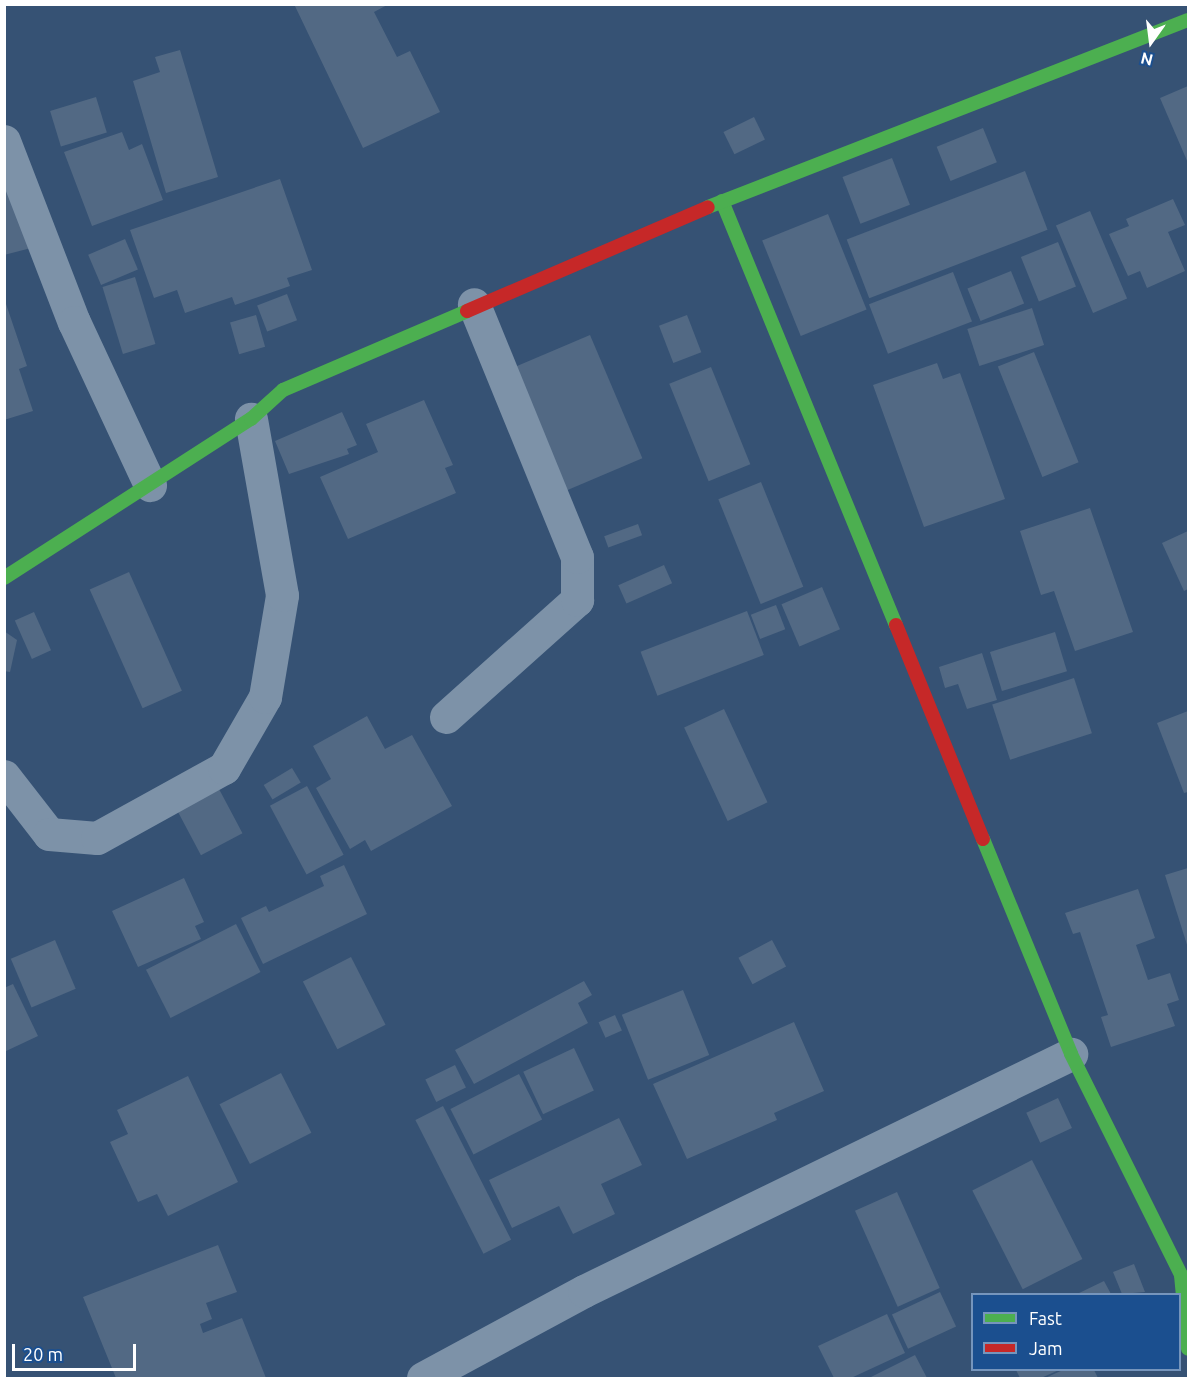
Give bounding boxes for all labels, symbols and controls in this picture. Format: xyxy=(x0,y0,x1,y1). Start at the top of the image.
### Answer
north arrow xyxy=(1121,12,1181,72)
text: N xyxy=(1139,49,1155,70)
legend xyxy=(971,1293,1181,1371)
text: Fast xyxy=(1029,1308,1062,1328)
scale bar xyxy=(15,1332,140,1370)
text: Jam xyxy=(1029,1338,1063,1358)
text: 20 m xyxy=(23,1344,63,1364)

